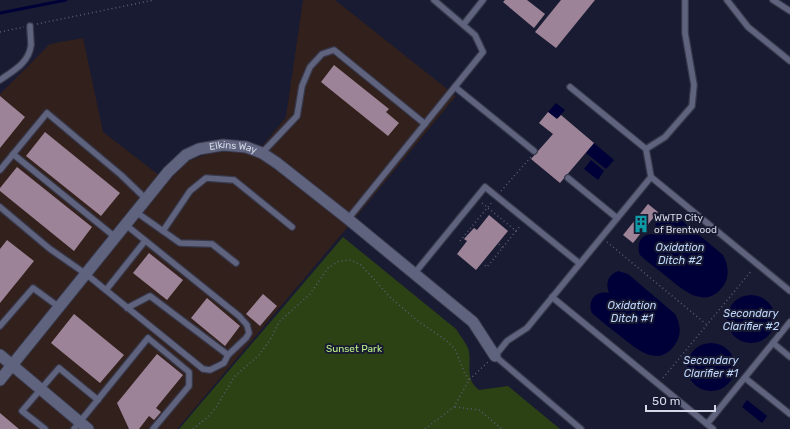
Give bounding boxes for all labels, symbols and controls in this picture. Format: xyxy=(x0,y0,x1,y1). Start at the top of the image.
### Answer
street label: Elkins Way xyxy=(208,139,259,157)
place label: WWTP City of Brentwood xyxy=(654,212,717,236)
building icon: WWTP City of Brentwood xyxy=(631,214,651,234)
water label: Oxidation Ditch #2 xyxy=(656,241,705,267)
water label: Oxidation Ditch #1 xyxy=(608,299,657,325)
water label: Secondary Clarifier #2 xyxy=(723,307,780,333)
park label: Sunset Park xyxy=(326,343,383,355)
water label: Secondary Clarifier #1 xyxy=(683,354,740,380)
scale bar xyxy=(646,387,715,413)
text: 50 m xyxy=(652,394,680,408)

